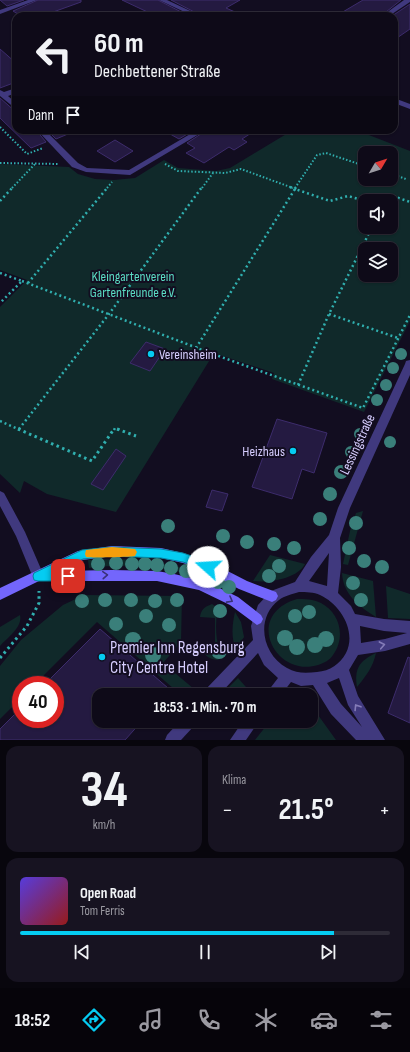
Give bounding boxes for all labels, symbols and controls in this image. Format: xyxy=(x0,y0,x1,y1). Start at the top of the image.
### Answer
text: 60 m xyxy=(94,27,143,60)
icon: left xyxy=(28,28,80,80)
text: Dechbettener Straße xyxy=(94,61,220,82)
icon: arrive xyxy=(62,104,84,126)
text: Dann xyxy=(28,106,54,125)
north arrow xyxy=(358,146,398,186)
map controls xyxy=(358,146,398,282)
button: sound xyxy=(358,194,398,234)
button: layers xyxy=(358,242,398,282)
park label: Kleingartenverein Gartenfreunde e.V. xyxy=(90,268,176,301)
place label: Vereinsheim xyxy=(159,346,217,363)
marker: Vereinsheim xyxy=(146,349,156,359)
street label: Lessingstraße xyxy=(336,411,379,477)
place label: Heizhaus xyxy=(242,443,285,460)
marker: Heizhaus xyxy=(288,446,298,456)
position arrow xyxy=(187,546,229,588)
pin xyxy=(51,559,85,593)
icon: arrive xyxy=(57,565,79,587)
one-way arrow xyxy=(102,571,108,580)
one-way arrow xyxy=(226,595,234,603)
place label: Premier Inn Regensburg City Centre Hotel xyxy=(110,638,245,678)
one-way arrow xyxy=(379,642,385,650)
marker: Premier Inn Regensburg City Centre Hotel xyxy=(97,652,107,662)
speed limit sign: 40 xyxy=(12,676,64,728)
text: 18:53 · 1 Min. · 70 m xyxy=(154,698,256,717)
one-way arrow xyxy=(355,704,362,711)
text: 34 xyxy=(80,759,128,822)
text: Klima xyxy=(222,772,246,788)
text: 21.5° xyxy=(278,792,334,828)
text: − xyxy=(222,797,233,824)
text: + xyxy=(379,797,390,824)
text: km/h xyxy=(93,817,115,833)
text: Open Road xyxy=(80,884,136,903)
text: Tom Ferris xyxy=(80,903,125,919)
icon: previous xyxy=(71,941,93,963)
icon: pause xyxy=(194,941,216,963)
icon: next xyxy=(317,941,339,963)
icon: directions xyxy=(80,1006,108,1034)
icon: music xyxy=(137,1006,165,1034)
icon: phone xyxy=(195,1006,223,1034)
icon: climate xyxy=(252,1006,280,1034)
icon: car xyxy=(310,1006,338,1034)
icon: filters xyxy=(367,1006,395,1034)
text: 18:52 xyxy=(15,1010,50,1031)

